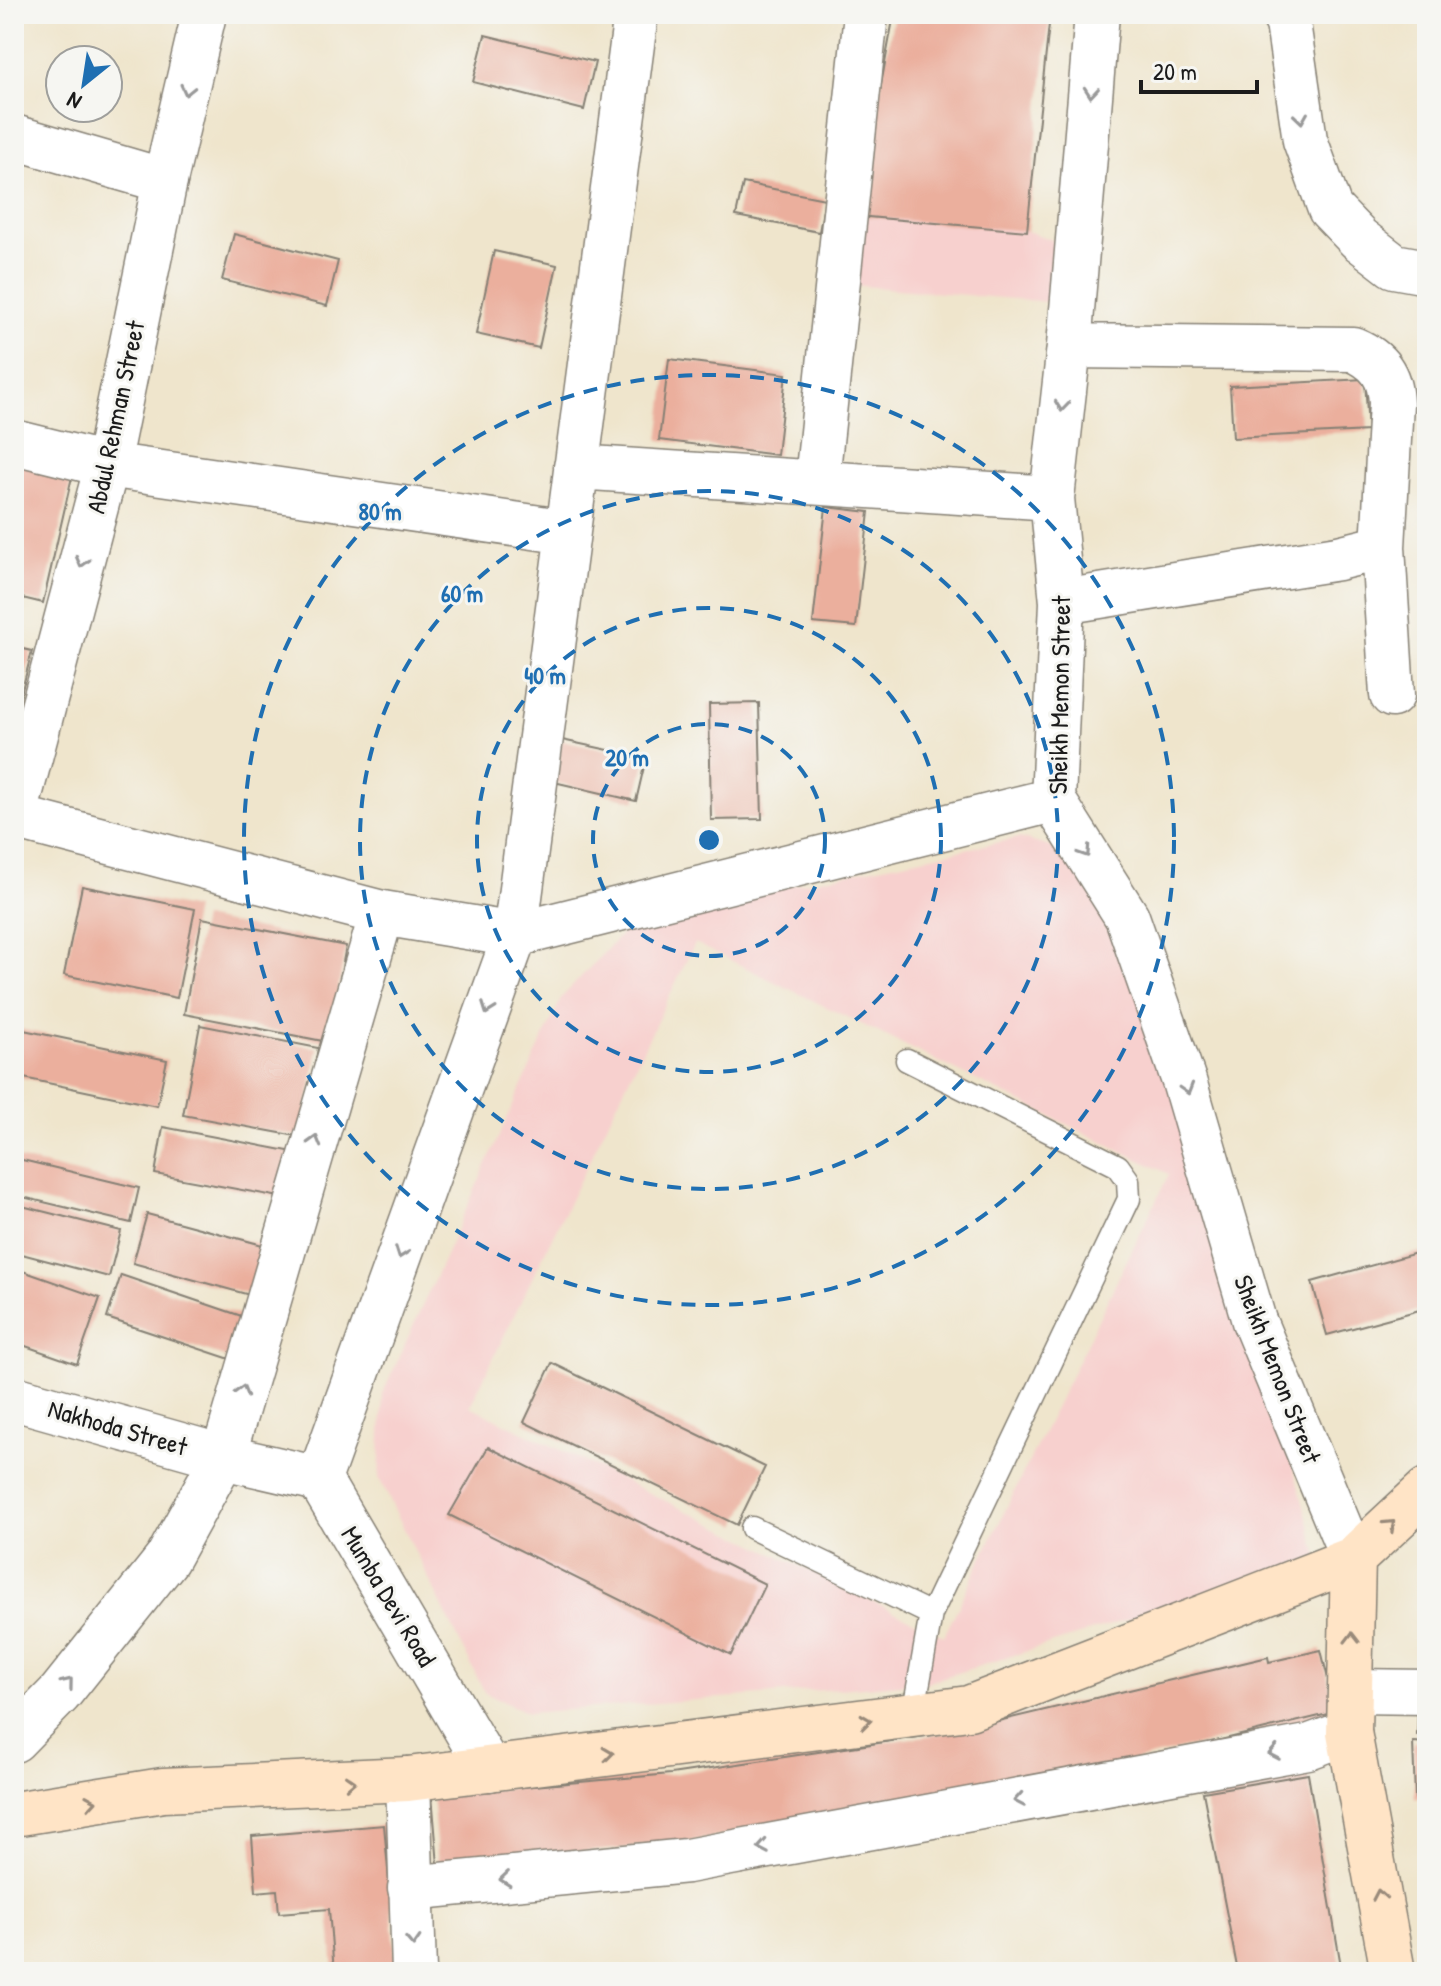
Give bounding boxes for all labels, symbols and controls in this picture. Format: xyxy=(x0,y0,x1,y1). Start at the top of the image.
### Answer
north arrow xyxy=(44,44,124,124)
scale bar xyxy=(1141,44,1257,94)
text: 20 m xyxy=(1153,55,1197,87)
one-way arrow xyxy=(179,83,196,96)
text: N xyxy=(61,85,87,117)
one-way arrow xyxy=(1082,86,1099,99)
one-way arrow xyxy=(1293,112,1310,125)
street label: Abdul Rehman Street xyxy=(78,316,153,517)
one-way arrow xyxy=(1054,400,1071,413)
text: 80 m xyxy=(359,495,401,527)
one-way arrow xyxy=(74,555,91,569)
text: 60 m xyxy=(441,577,483,609)
street label: Sheikh Memon Street xyxy=(1040,594,1078,795)
text: 40 m xyxy=(524,659,566,691)
text: 20 m xyxy=(605,741,649,773)
centre of rings xyxy=(695,826,723,854)
one-way arrow xyxy=(1076,843,1091,857)
one-way arrow xyxy=(482,1001,498,1015)
one-way arrow xyxy=(1178,1082,1194,1096)
one-way arrow xyxy=(306,1135,322,1149)
one-way arrow xyxy=(394,1246,410,1260)
street label: Sheikh Memon Street xyxy=(1226,1270,1330,1469)
one-way arrow xyxy=(233,1385,249,1398)
street label: Nakhoda Street xyxy=(44,1390,193,1464)
street label: Mumba Devi Road xyxy=(333,1519,445,1673)
one-way arrow xyxy=(1381,1519,1395,1534)
one-way arrow xyxy=(1343,1631,1361,1644)
one-way arrow xyxy=(58,1677,72,1692)
one-way arrow xyxy=(860,1713,873,1730)
one-way arrow xyxy=(1268,1744,1282,1761)
one-way arrow xyxy=(602,1745,615,1762)
one-way arrow xyxy=(344,1774,357,1791)
one-way arrow xyxy=(1012,1790,1025,1807)
one-way arrow xyxy=(84,1794,98,1811)
one-way arrow xyxy=(756,1837,770,1854)
one-way arrow xyxy=(498,1870,511,1887)
one-way arrow xyxy=(1372,1889,1389,1902)
one-way arrow xyxy=(404,1935,421,1948)

